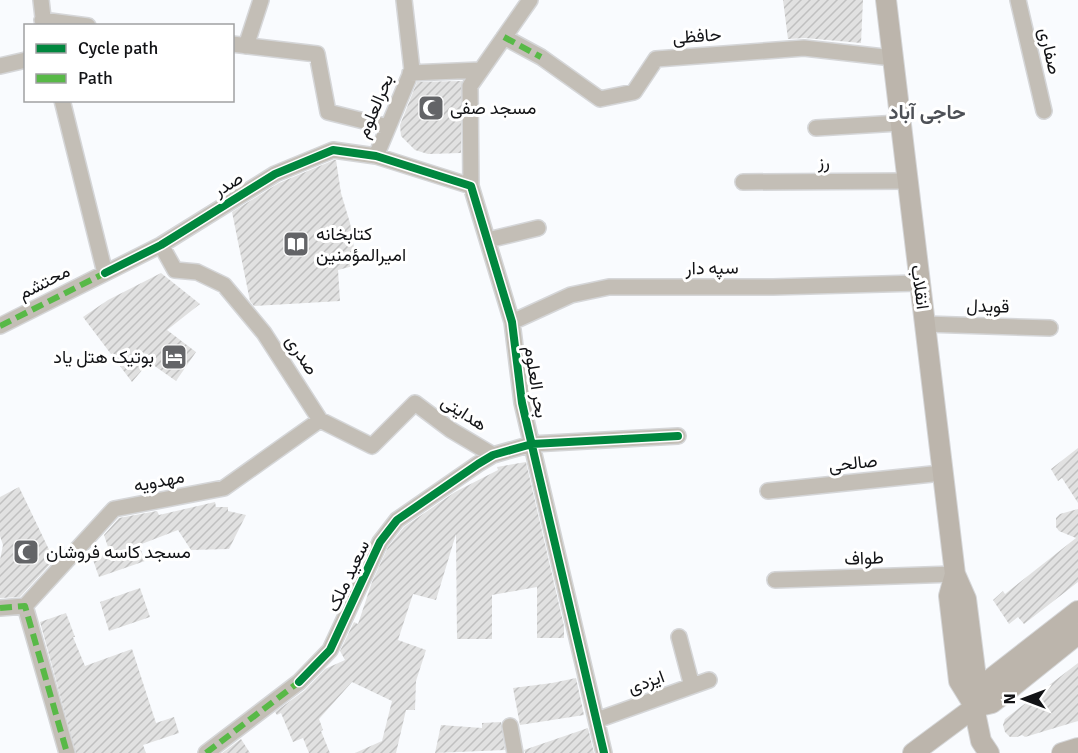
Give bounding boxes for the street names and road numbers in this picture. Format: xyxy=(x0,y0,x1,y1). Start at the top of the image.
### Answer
street label: حافظی xyxy=(672,23,722,49)
street label: صفاری xyxy=(1034,25,1066,77)
street label: بحرالعلوم xyxy=(352,71,399,142)
street label: رز xyxy=(817,151,830,173)
street label: صدر xyxy=(208,167,247,202)
street label: سپه دار xyxy=(684,257,739,280)
street label: محتشم xyxy=(15,260,74,305)
street label: انقلاب xyxy=(906,263,934,311)
street label: قویدل xyxy=(966,294,1010,318)
street label: صدری xyxy=(281,331,323,379)
street label: بحر العلوم xyxy=(518,344,553,420)
street label: هدایتی xyxy=(437,390,491,436)
street label: صالحی xyxy=(828,450,878,476)
street label: مهدویه xyxy=(132,465,186,497)
street label: سعید ملک xyxy=(322,537,374,615)
street label: طواف xyxy=(844,546,884,570)
street label: ایزدی xyxy=(625,665,667,699)

